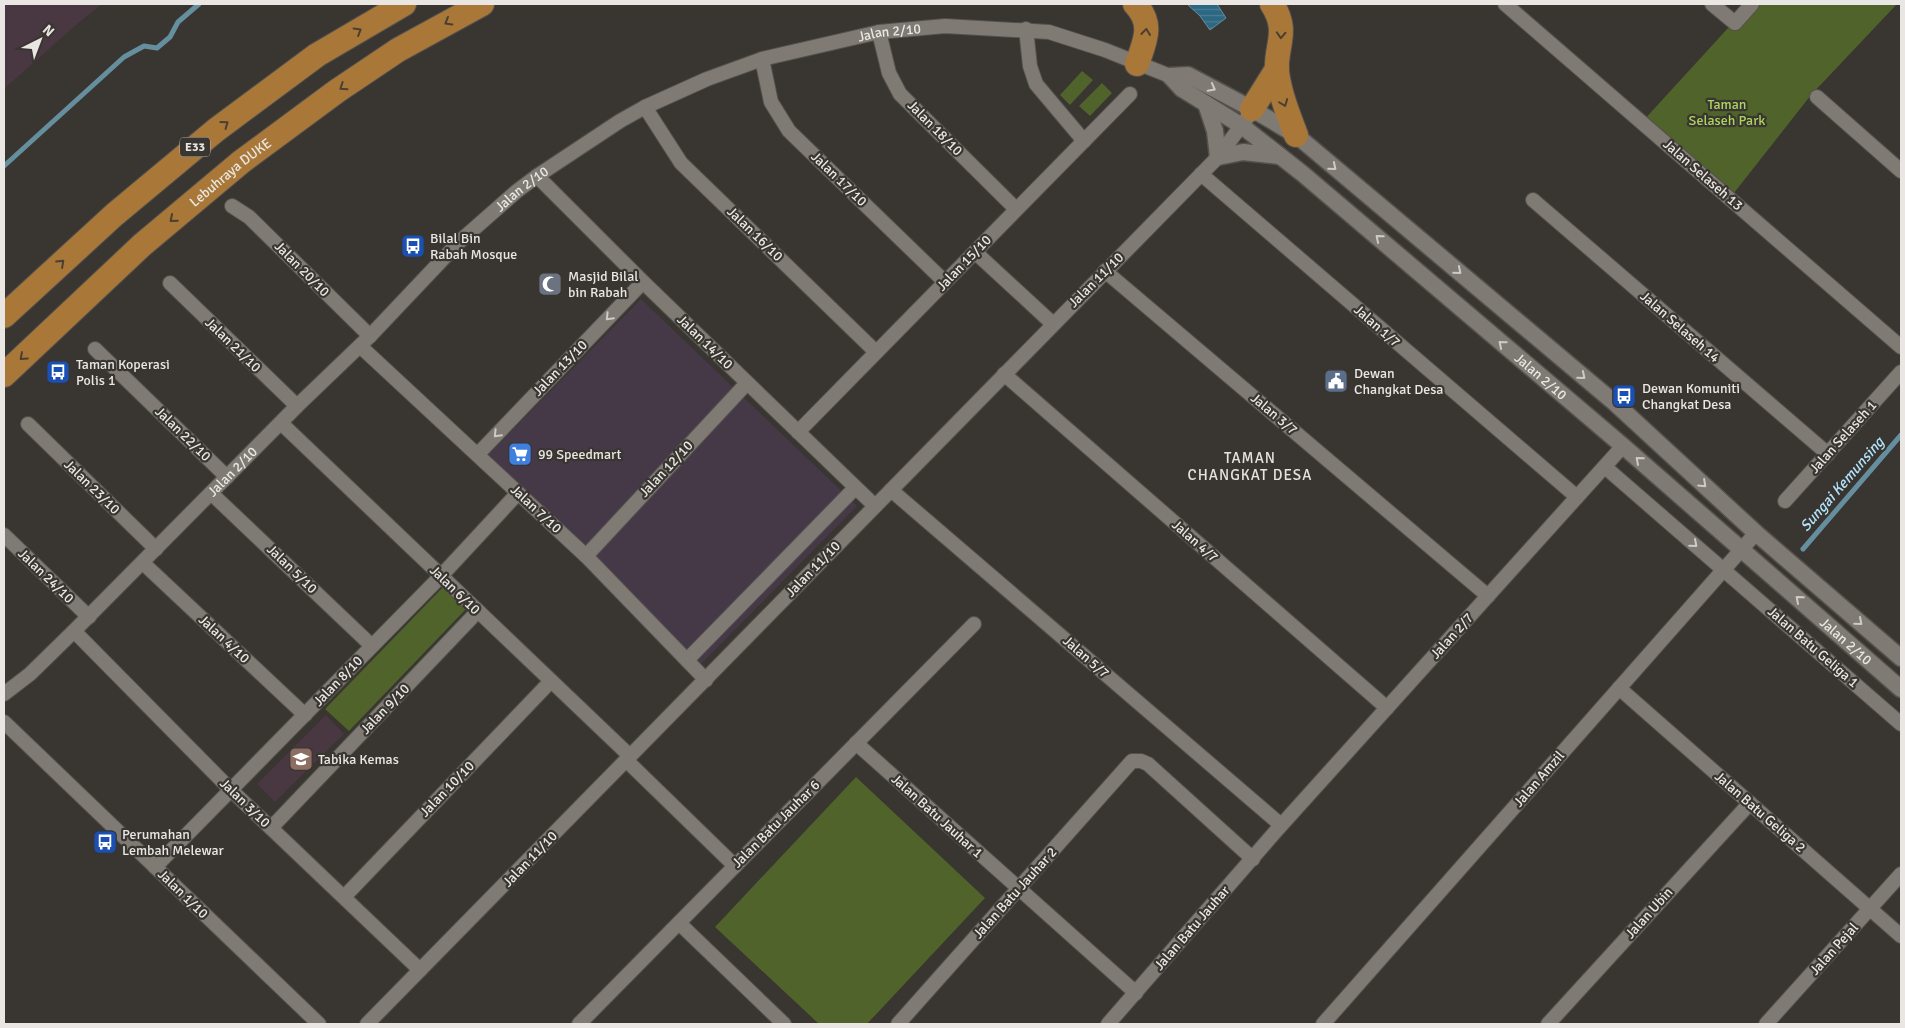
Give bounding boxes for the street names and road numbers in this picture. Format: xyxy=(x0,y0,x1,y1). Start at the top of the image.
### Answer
street label: Jalan 2/10 xyxy=(856,20,922,45)
street label: Jalan 18/10 xyxy=(904,97,966,159)
street label: Lebuhraya DUKE xyxy=(186,134,274,210)
street label: Jalan Selaseh 13 xyxy=(1660,136,1746,214)
road number: E33 xyxy=(180,138,210,156)
street label: Jalan 17/10 xyxy=(808,148,870,210)
street label: Jalan 2/10 xyxy=(491,162,552,215)
street label: Jalan 16/10 xyxy=(724,203,786,265)
street label: Jalan 15/10 xyxy=(933,232,995,294)
street label: Jalan 20/10 xyxy=(271,238,333,300)
street label: Jalan 11/10 xyxy=(1065,249,1127,311)
street label: Jalan Selaseh 14 xyxy=(1637,288,1724,366)
street label: Jalan 1/7 xyxy=(1350,301,1404,351)
street label: Jalan 14/10 xyxy=(674,311,736,373)
street label: Jalan 21/10 xyxy=(202,314,264,376)
street label: Jalan 13/10 xyxy=(529,337,591,399)
street label: Jalan 2/10 xyxy=(1511,349,1571,403)
street label: Jalan 3/7 xyxy=(1247,389,1301,439)
street label: Jalan Selaseh 1 xyxy=(1806,397,1880,477)
street label: Jalan 22/10 xyxy=(152,403,214,465)
street label: Jalan 12/10 xyxy=(636,437,696,501)
street label: Jalan 2/10 xyxy=(204,443,261,500)
street label: Jalan 23/10 xyxy=(61,456,123,518)
street label: Jalan 7/10 xyxy=(507,481,565,537)
street label: Jalan 4/7 xyxy=(1168,516,1222,566)
street label: Jalan 11/10 xyxy=(782,538,844,600)
street label: Jalan 5/10 xyxy=(263,541,321,597)
street label: Jalan 24/10 xyxy=(15,545,77,607)
street label: Jalan 6/10 xyxy=(426,562,484,618)
street label: Jalan Batu Geliga 1 xyxy=(1764,603,1862,691)
street label: Jalan 2/7 xyxy=(1427,610,1477,662)
street label: Jalan 4/10 xyxy=(195,611,253,667)
street label: Jalan 2/10 xyxy=(1816,614,1876,668)
street label: Jalan 5/7 xyxy=(1059,632,1113,682)
street label: Jalan 8/10 xyxy=(310,652,366,710)
street label: Jalan 9/10 xyxy=(357,680,413,738)
street label: Jalan Amzil xyxy=(1510,747,1568,811)
street label: Jalan 10/10 xyxy=(416,758,478,820)
street label: Jalan Batu Geliga 2 xyxy=(1711,768,1809,856)
street label: Jalan Batu Jauhar 1 xyxy=(888,770,986,862)
street label: Jalan 3/10 xyxy=(216,775,274,831)
street label: Jalan Batu Jauhar 6 xyxy=(729,777,823,871)
street label: Jalan 11/10 xyxy=(499,828,561,890)
street label: Jalan Batu Jauhar 2 xyxy=(969,844,1061,942)
street label: Jalan 1/10 xyxy=(154,866,212,922)
street label: Jalan Batu Jauhar xyxy=(1151,882,1234,974)
street label: Jalan Ubin xyxy=(1622,884,1676,942)
street label: Jalan Pejal xyxy=(1806,919,1862,979)

